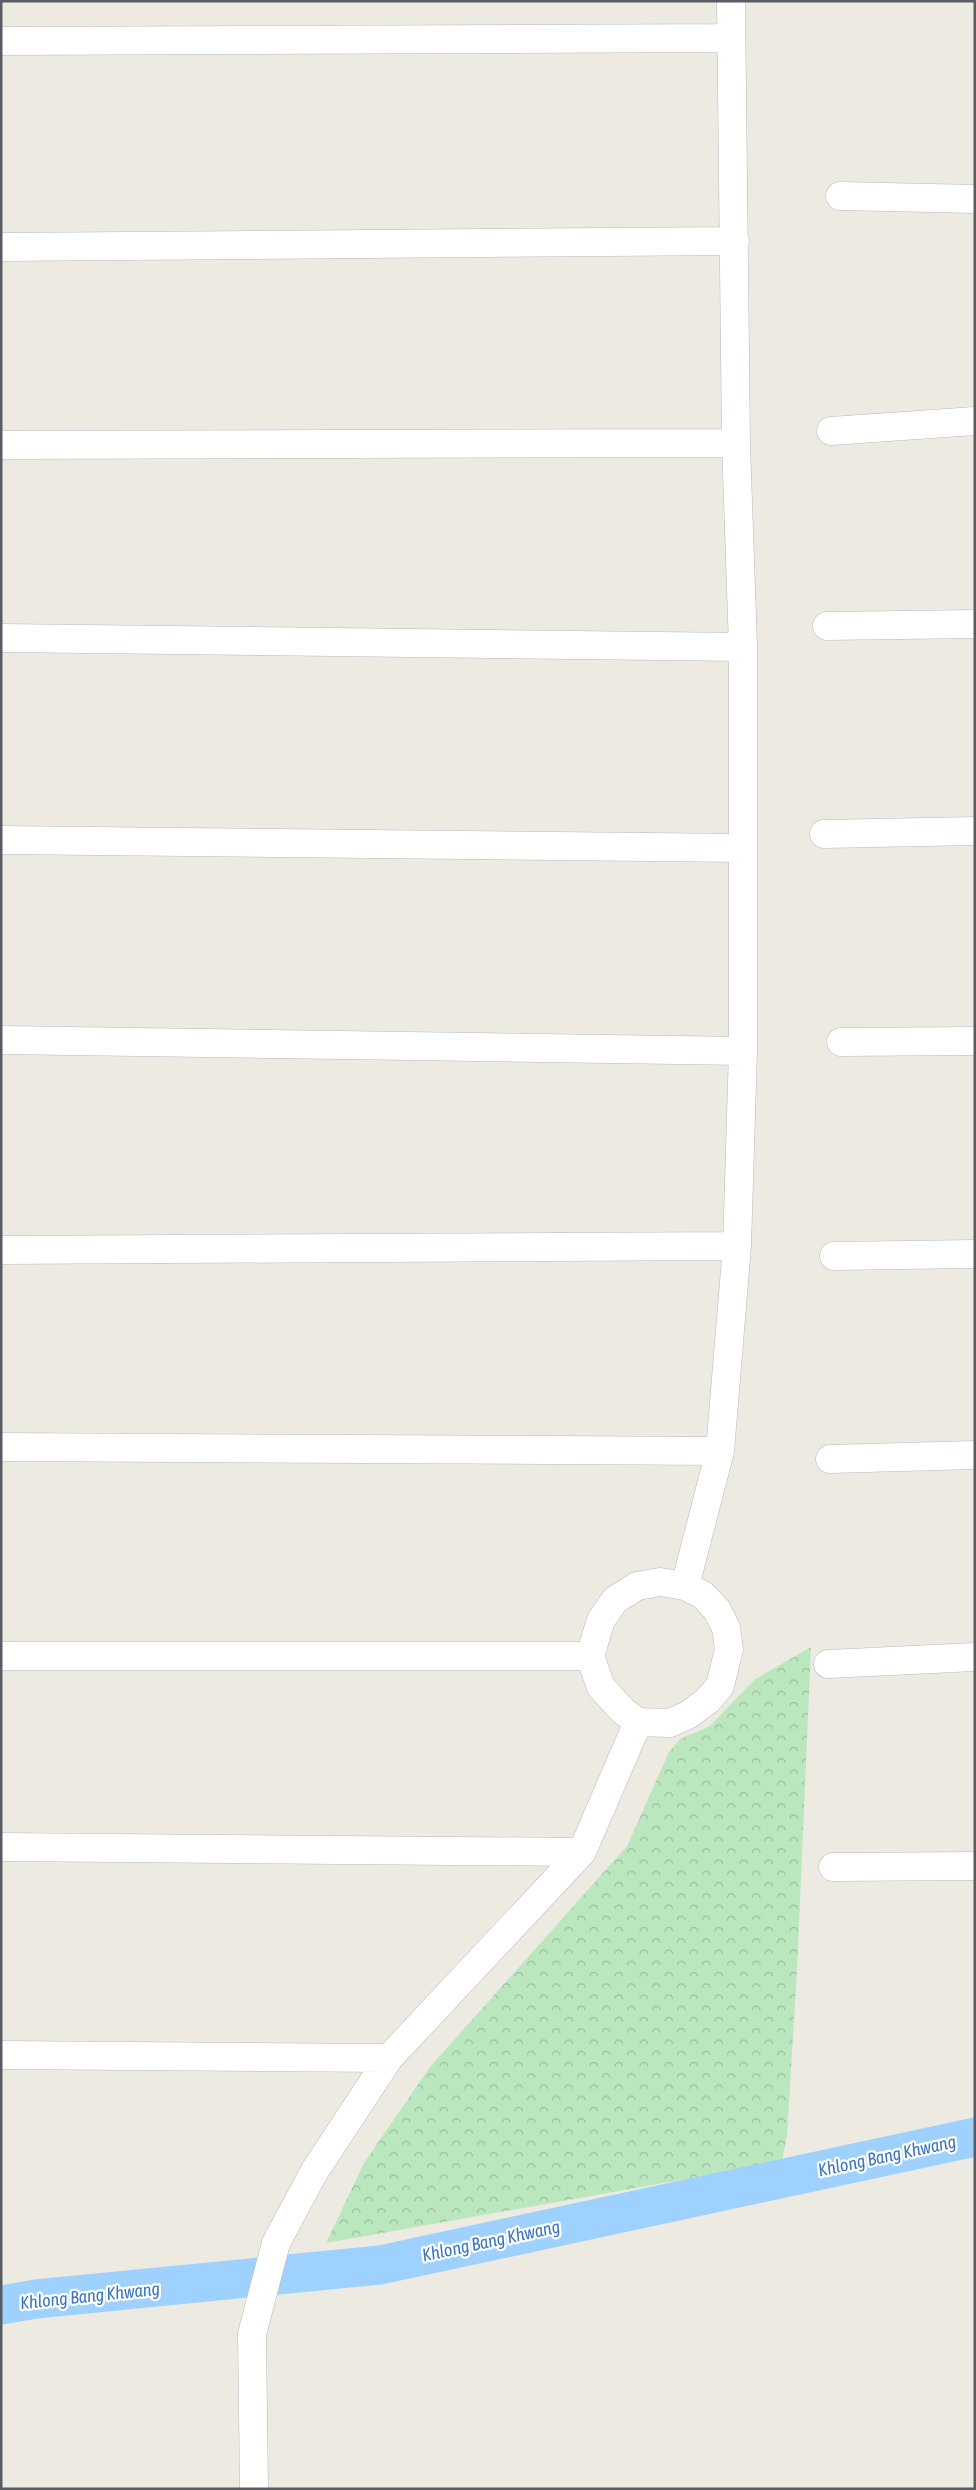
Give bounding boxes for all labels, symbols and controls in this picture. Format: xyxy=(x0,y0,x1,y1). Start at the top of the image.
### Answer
water label: Khlong Bang Khwang xyxy=(816,2131,958,2180)
water label: Khlong Bang Khwang xyxy=(420,2216,562,2265)
water label: Khlong Bang Khwang xyxy=(19,2278,161,2313)

